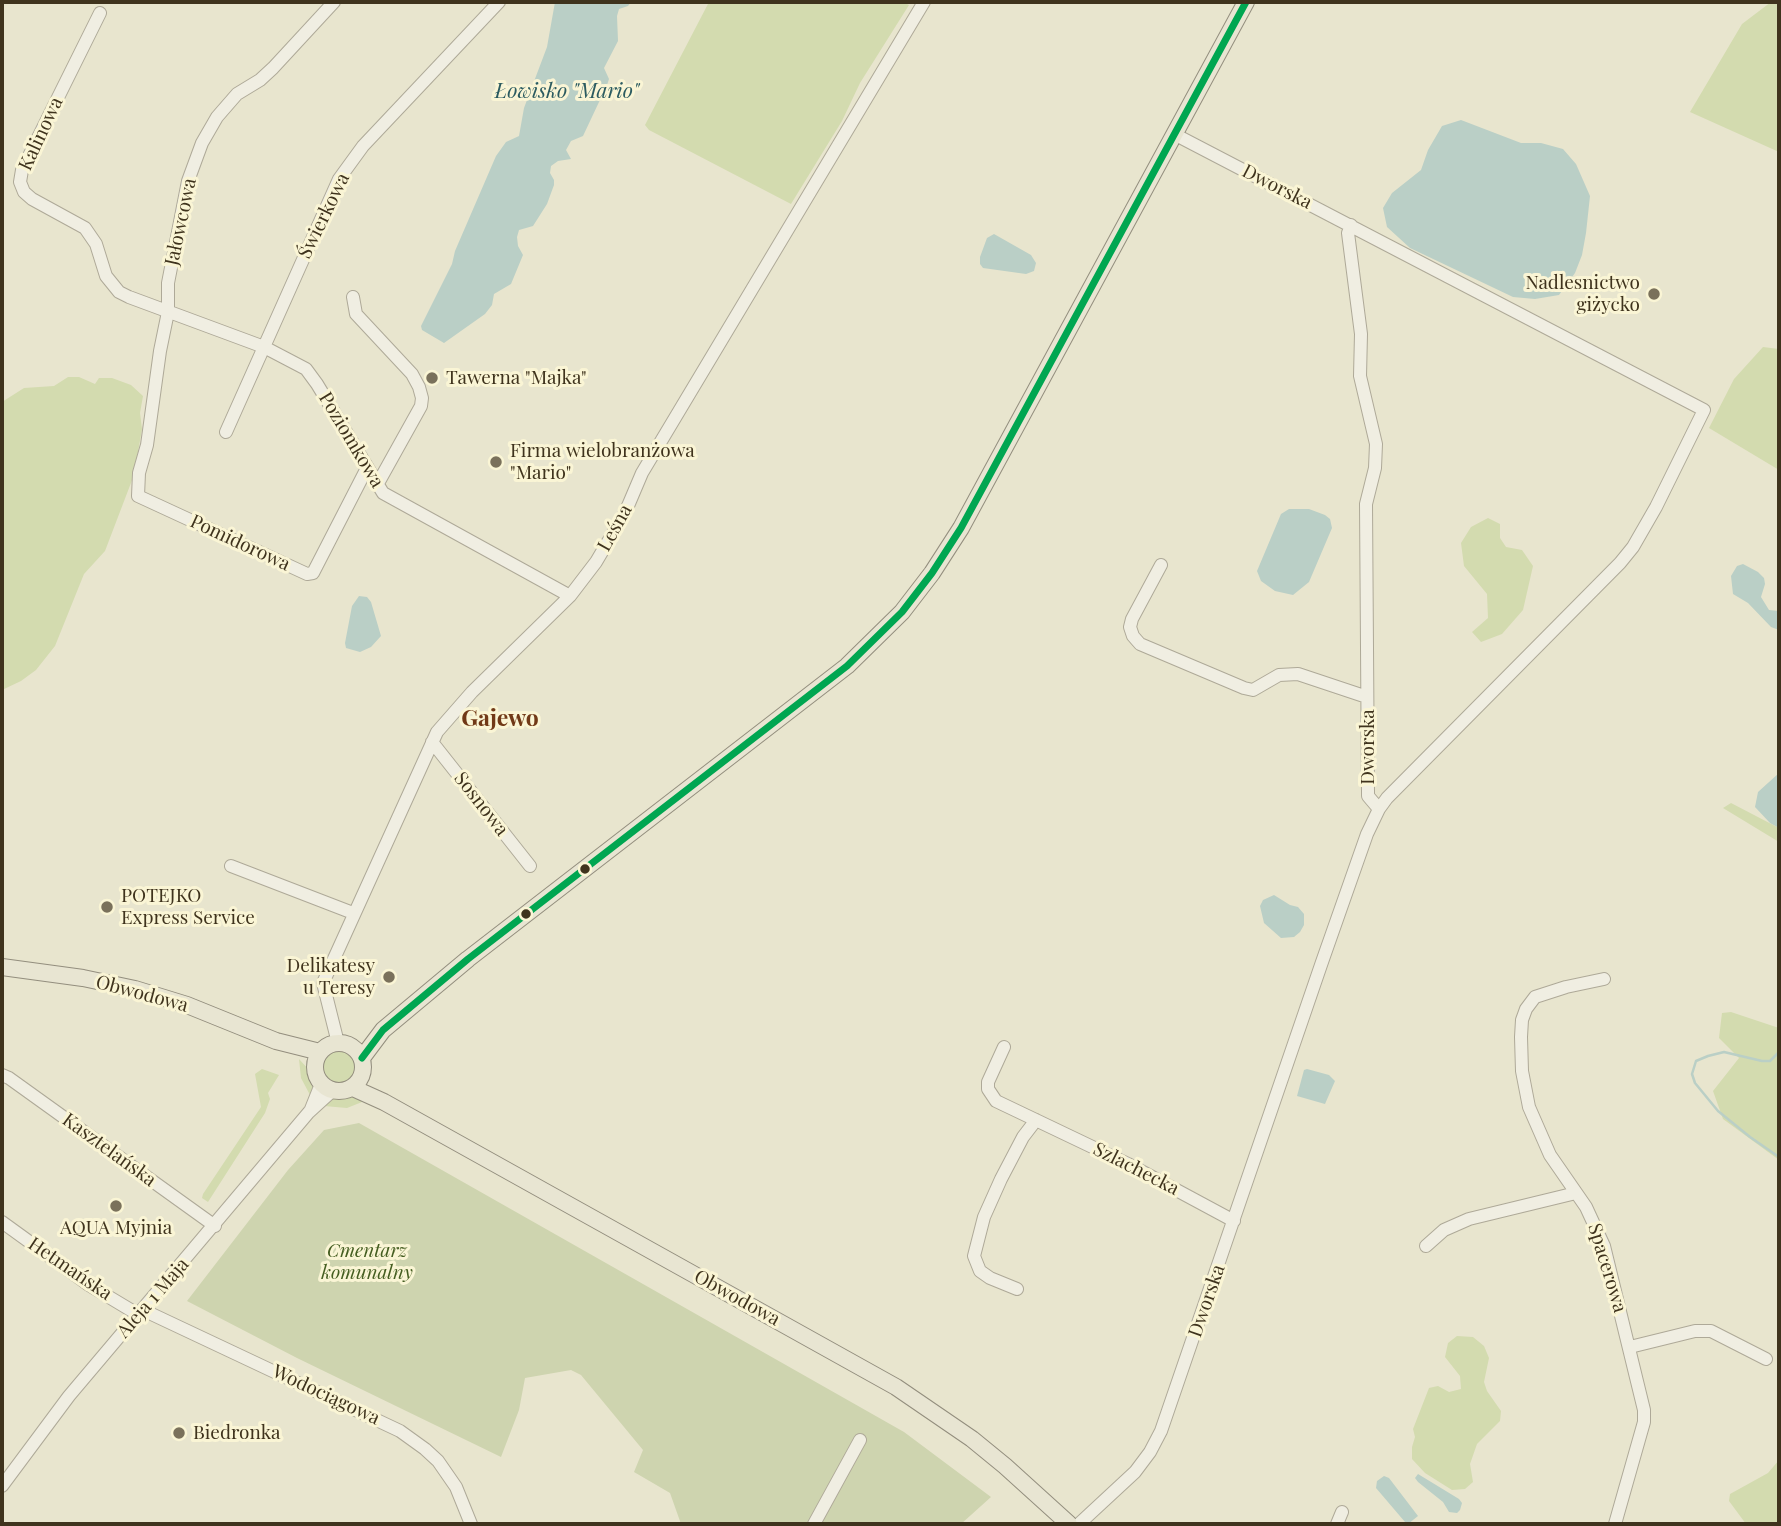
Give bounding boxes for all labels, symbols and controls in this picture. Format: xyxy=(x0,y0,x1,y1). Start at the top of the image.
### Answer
water label: Łowisko "Mario" xyxy=(495,78,639,104)
street label: Kalinowa xyxy=(14,94,68,174)
street label: Dworska xyxy=(1238,160,1316,214)
street label: Świerkowa xyxy=(294,170,354,262)
street label: Jałowcowa xyxy=(161,176,201,268)
place label: Nadlesnictwo giżycko xyxy=(1525,272,1640,316)
marker: Nadlesnictwo giżycko xyxy=(1646,286,1662,302)
place label: Tawerna "Majka" xyxy=(446,367,587,389)
marker: Tawerna "Majka" xyxy=(424,370,440,386)
street label: Poziomkowa xyxy=(314,388,388,492)
place label: Firma wielobranżowa "Mario" xyxy=(510,440,695,484)
marker: Firma wielobranżowa "Mario" xyxy=(488,454,504,470)
street label: Leśna xyxy=(593,501,637,555)
street label: Pomidorowa xyxy=(186,510,294,576)
district label: Gajewo xyxy=(461,705,539,733)
street label: Dworska xyxy=(1357,709,1379,785)
street label: Sosnowa xyxy=(449,768,513,840)
unlabelled marker xyxy=(578,862,592,876)
place label: POTEJKO Express Service xyxy=(121,885,255,929)
marker: POTEJKO Express Service xyxy=(99,899,115,915)
unlabelled marker xyxy=(519,907,533,921)
place label: Delikatesy u Teresy xyxy=(287,955,375,999)
marker: Delikatesy u Teresy xyxy=(381,969,397,985)
street label: Obwodowa xyxy=(93,971,191,1017)
street label: Kasztelańska xyxy=(58,1108,160,1192)
street label: Szlachecka xyxy=(1089,1138,1183,1200)
marker: AQUA Myjnia xyxy=(108,1198,124,1214)
place label: AQUA Myjnia xyxy=(60,1217,172,1239)
street label: Spacerowa xyxy=(1583,1221,1631,1315)
street label: Hetmańska xyxy=(24,1233,116,1305)
park label: Cmentarz komunalny xyxy=(321,1240,413,1284)
street label: Aleja 1 Maja xyxy=(112,1253,194,1343)
street label: Dworska xyxy=(1184,1262,1230,1340)
street label: Obwodowa xyxy=(690,1265,784,1331)
street label: Wodociągowa xyxy=(269,1360,383,1430)
place label: Biedronka xyxy=(193,1422,281,1444)
marker: Biedronka xyxy=(171,1425,187,1441)

